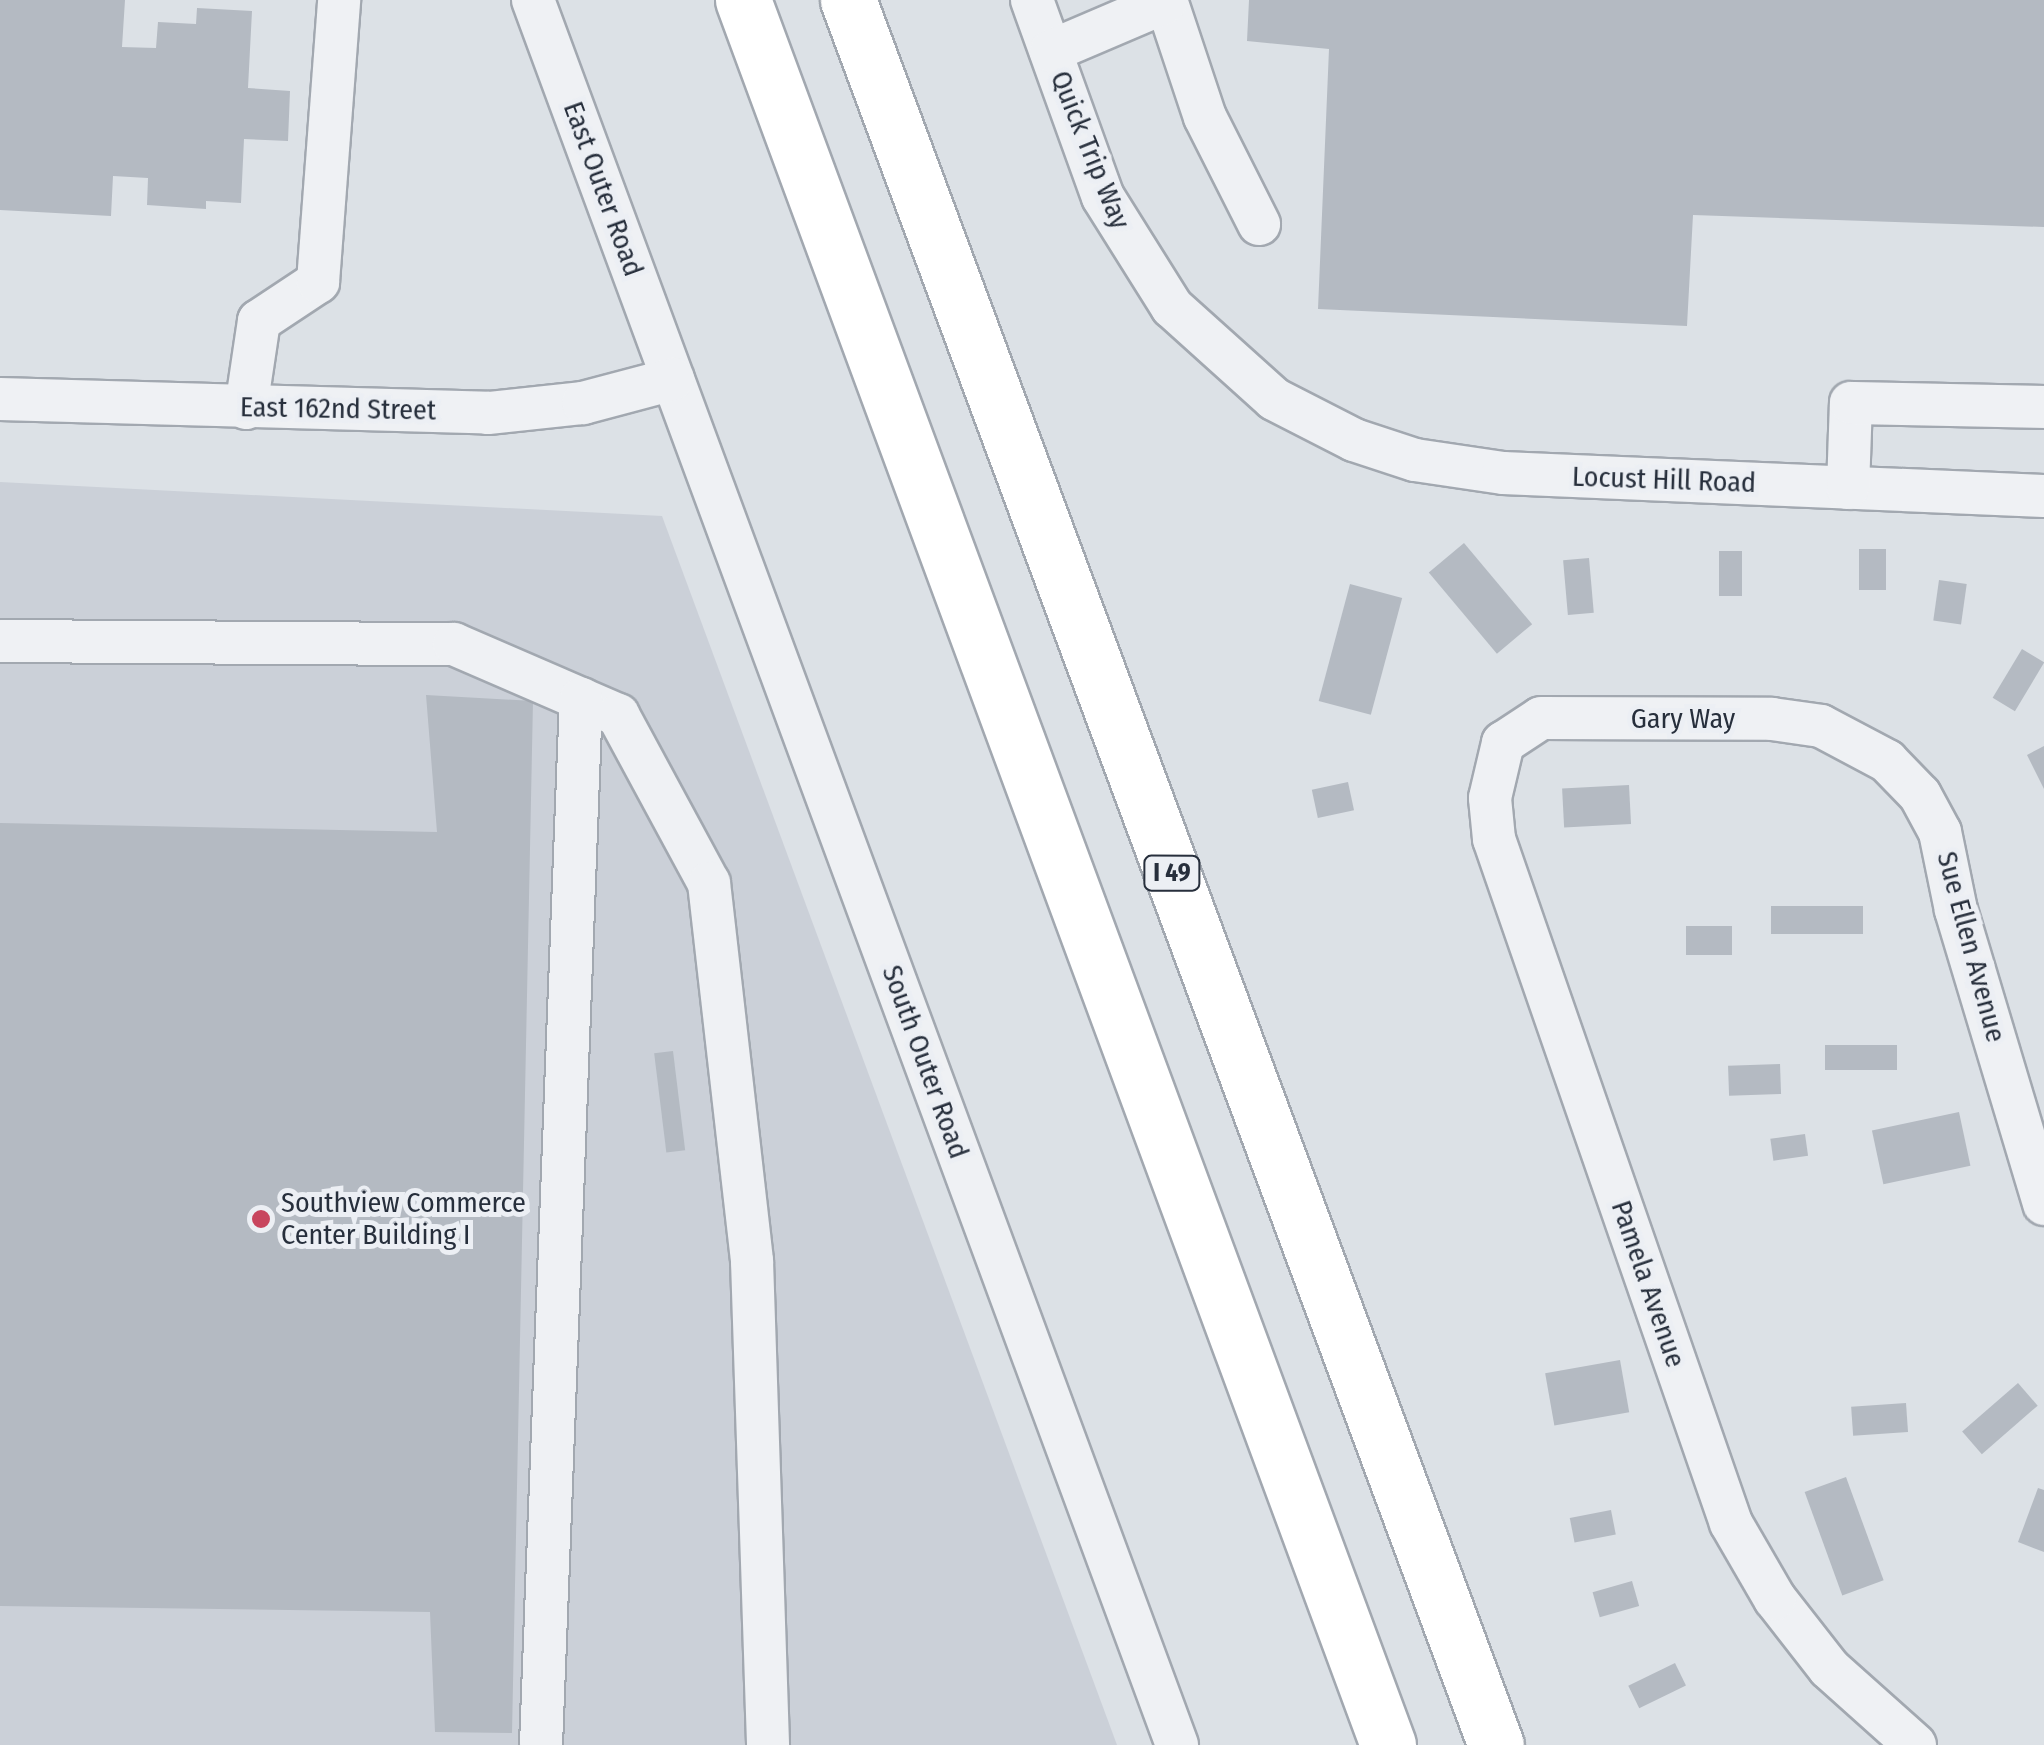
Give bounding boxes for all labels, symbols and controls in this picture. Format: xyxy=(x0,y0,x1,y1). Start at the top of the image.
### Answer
street label: Quick Trip Way xyxy=(1043,66,1137,234)
street label: East Outer Road xyxy=(556,97,650,281)
street label: East 162nd Street xyxy=(240,390,436,428)
street label: Locust Hill Road xyxy=(1571,460,1757,500)
street label: Gary Way xyxy=(1631,702,1735,736)
street label: Sue Ellen Avenue xyxy=(1929,848,2013,1046)
road number: I 49 xyxy=(1142,853,1202,893)
street label: South Outer Road xyxy=(875,961,975,1163)
place label: Southview Commerce Center Building I xyxy=(281,1186,526,1252)
street label: Pamela Avenue xyxy=(1604,1196,1692,1372)
marker: Southview Commerce Center Building I xyxy=(250,1208,272,1230)

